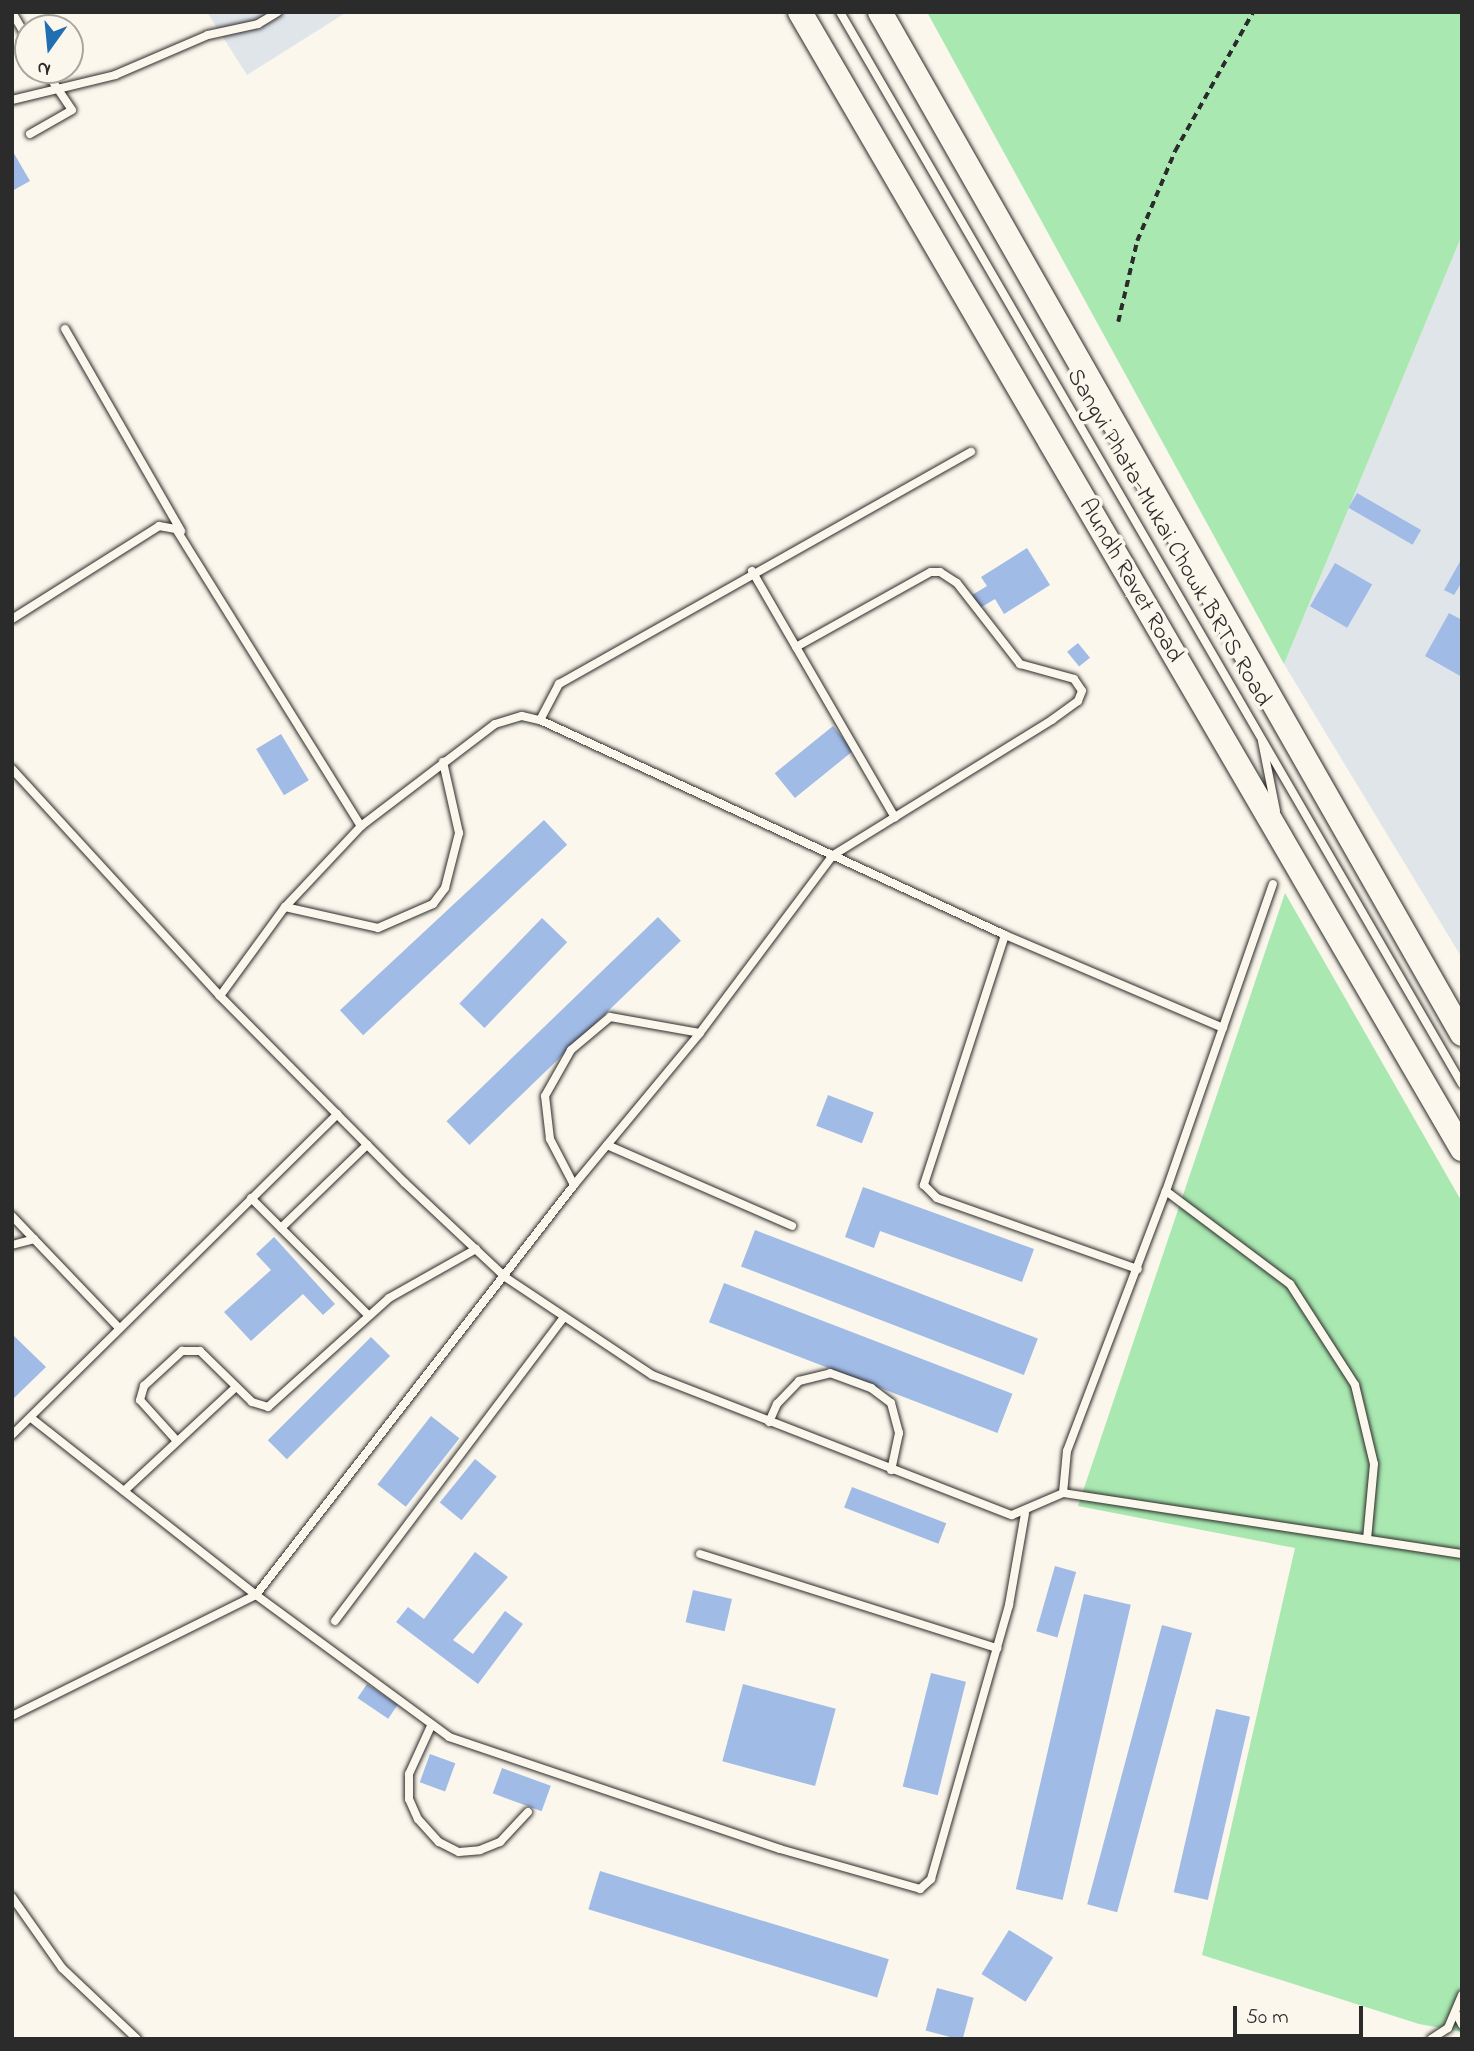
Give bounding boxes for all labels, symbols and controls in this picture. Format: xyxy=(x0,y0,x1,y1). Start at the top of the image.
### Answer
north arrow xyxy=(14,14,84,84)
text: N xyxy=(34,53,54,83)
street label: Sangvi Phata-Mukai Chowk BRTS Road xyxy=(1059,364,1277,712)
street label: Aundh Ravet Road xyxy=(1071,494,1189,668)
scale bar xyxy=(1236,1992,1366,2036)
text: 50 m xyxy=(1246,2003,1289,2033)

